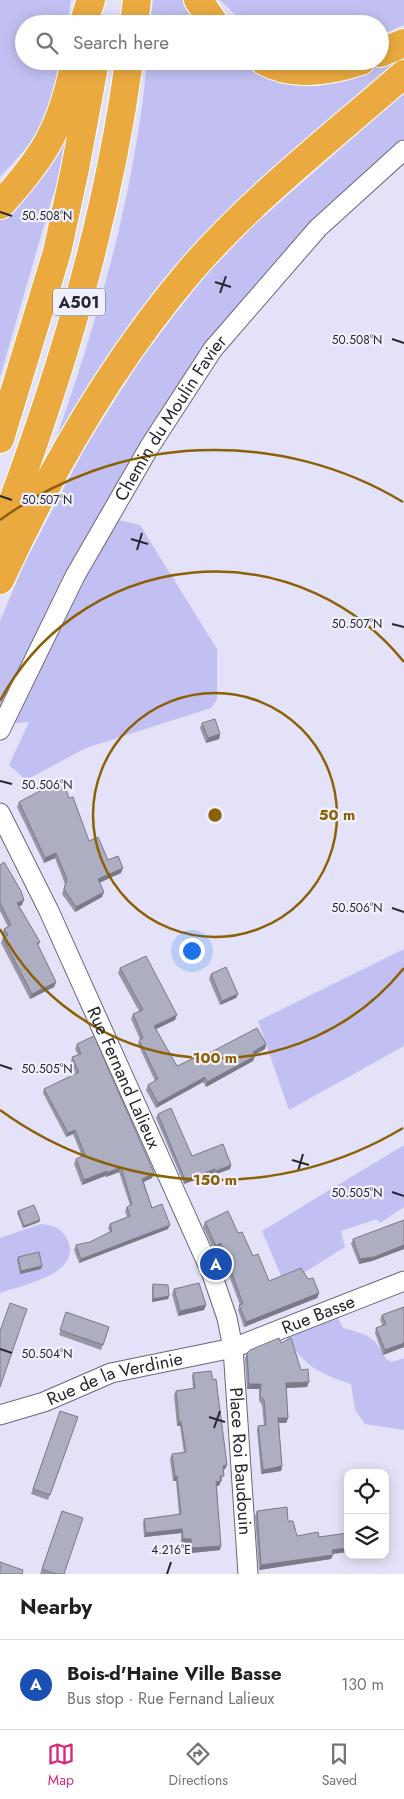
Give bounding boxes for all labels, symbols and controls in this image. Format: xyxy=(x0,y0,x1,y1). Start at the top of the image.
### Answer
search box xyxy=(15,15,389,70)
icon: search xyxy=(33,29,61,57)
text: Search here xyxy=(73,29,169,56)
text: 50.508°N xyxy=(22,207,72,225)
road number: A501 xyxy=(53,288,105,316)
street label: Chemin du Moulin Favier xyxy=(108,328,233,506)
text: 50.508°N xyxy=(332,331,382,349)
text: 50.507°N xyxy=(22,491,72,509)
text: 50.507°N xyxy=(332,615,382,633)
text: 50.506°N xyxy=(21,776,73,794)
text: 50 m xyxy=(319,804,355,826)
centre of rings xyxy=(206,806,224,824)
text: 50.506°N xyxy=(331,899,383,917)
your location xyxy=(179,938,205,964)
street label: Rue Fernand Lalieux xyxy=(80,1002,167,1153)
text: 100 m xyxy=(193,1047,237,1069)
text: 50.505°N xyxy=(22,1060,72,1078)
text: 150 m xyxy=(193,1169,237,1191)
text: 50.505°N xyxy=(332,1184,382,1202)
pin: A xyxy=(200,1245,232,1283)
street label: Rue Basse xyxy=(278,1288,359,1341)
text: 50.504°N xyxy=(21,1345,73,1363)
street label: Rue de la Verdinie xyxy=(43,1346,185,1412)
street label: Place Roi Baudouin xyxy=(223,1387,258,1536)
map controls xyxy=(344,1469,389,1559)
button: locate xyxy=(344,1469,389,1514)
button: layers xyxy=(344,1514,389,1559)
text: 4.216°E xyxy=(151,1541,191,1559)
text: Nearby xyxy=(20,1592,92,1622)
text: Bois-d'Haine Ville Basse xyxy=(67,1660,282,1687)
text: A xyxy=(30,1673,42,1696)
text: 130 m xyxy=(341,1673,384,1696)
text: Bus stop · Rue Fernand Lalieux xyxy=(67,1687,274,1710)
tab: Map xyxy=(47,1740,75,1790)
tab: Directions xyxy=(169,1740,228,1790)
tab: Saved xyxy=(322,1740,357,1790)

